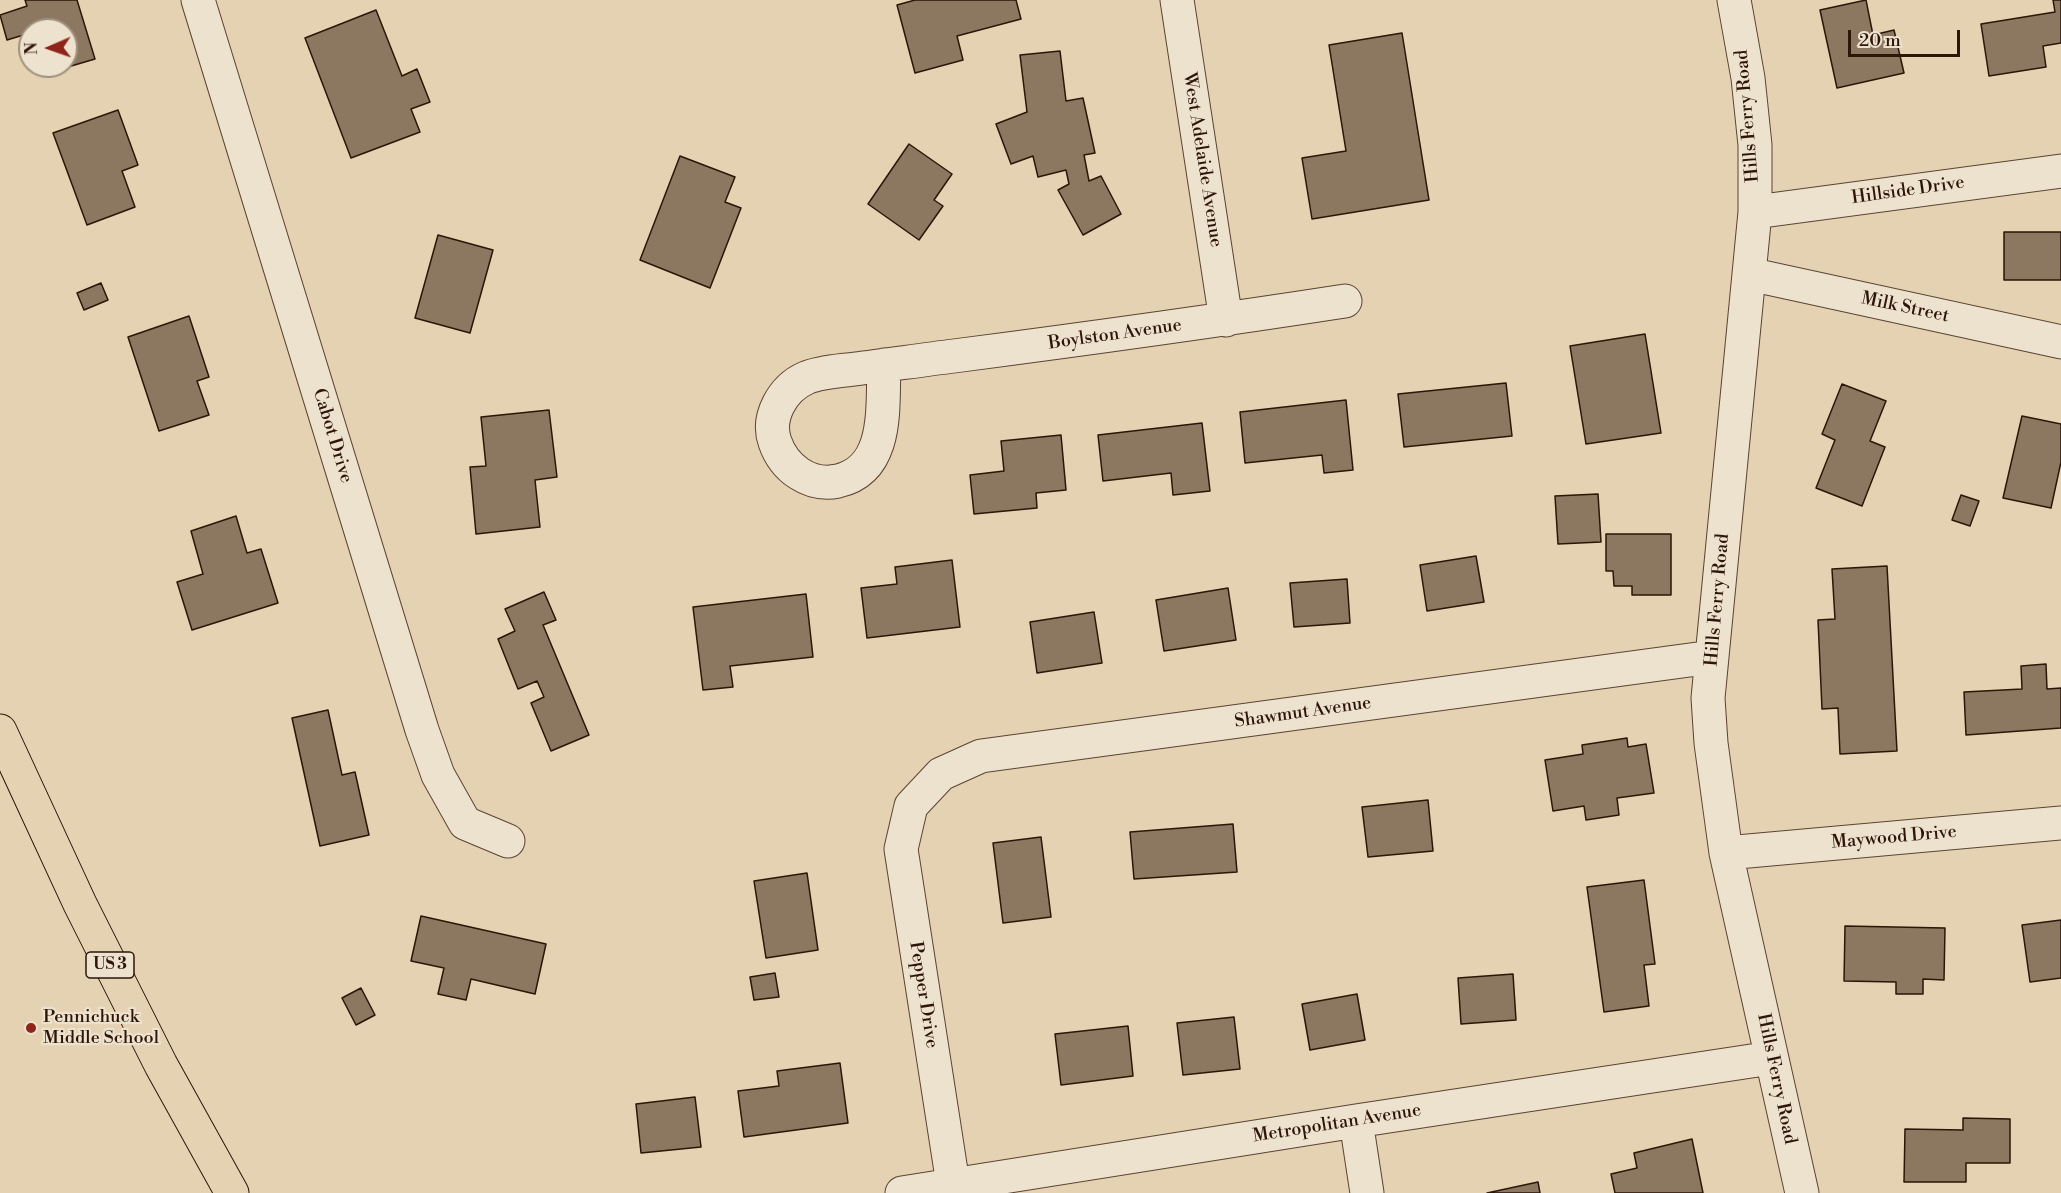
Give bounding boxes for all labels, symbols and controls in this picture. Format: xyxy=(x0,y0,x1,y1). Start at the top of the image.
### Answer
north arrow xyxy=(18,18,78,78)
scale bar xyxy=(1851,18,1964,56)
text: 20 m xyxy=(1859,29,1901,52)
text: N xyxy=(22,42,42,55)
street label: Hills Ferry Road xyxy=(1731,49,1765,183)
street label: West Adelaide Avenue xyxy=(1178,71,1226,249)
street label: Hillside Drive xyxy=(1850,172,1966,210)
street label: Milk Street xyxy=(1859,288,1951,328)
street label: Boylston Avenue xyxy=(1047,315,1183,355)
street label: Cabot Drive xyxy=(307,386,357,486)
street label: Hills Ferry Road xyxy=(1701,533,1735,667)
street label: Shawmut Avenue xyxy=(1233,693,1373,733)
street label: Maywood Drive xyxy=(1830,822,1958,854)
street label: Pepper Drive xyxy=(904,940,942,1050)
road number: US 3 xyxy=(86,952,134,978)
place label: Pennichuck Middle School xyxy=(43,1007,159,1050)
street label: Hills Ferry Road xyxy=(1752,1012,1800,1146)
marker: Pennichuck Middle School xyxy=(24,1021,38,1035)
street label: Metropolitan Avenue xyxy=(1251,1100,1423,1148)

